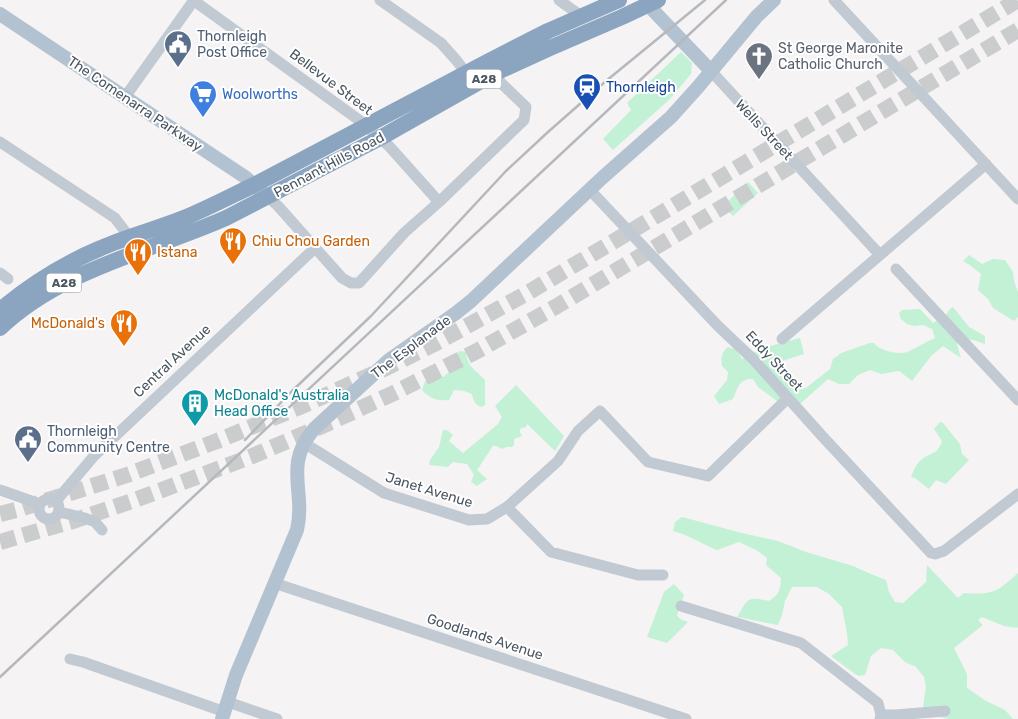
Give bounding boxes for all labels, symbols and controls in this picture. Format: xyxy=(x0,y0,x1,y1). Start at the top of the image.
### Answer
place label: Thornleigh Post Office xyxy=(197,28,267,61)
public building icon: Thornleigh Post Office xyxy=(163,29,193,68)
place label: St George Maronite Catholic Church xyxy=(778,40,903,73)
church icon: St George Maronite Catholic Church xyxy=(744,41,774,80)
street label: Bellevue Street xyxy=(286,45,376,119)
street label: The Comenarra Parkway xyxy=(65,53,206,156)
road number: A28 xyxy=(466,70,502,88)
station icon: Thornleigh xyxy=(572,72,602,111)
supermarket icon: Woolworths xyxy=(188,79,218,118)
place label: Thornleigh xyxy=(606,79,676,96)
place label: Woolworths xyxy=(222,86,298,103)
street label: Wells Street xyxy=(732,96,797,164)
street label: Pennant Hills Road xyxy=(271,129,387,201)
restaurant icon: Chiu Chou Garden xyxy=(218,226,248,265)
place label: Chiu Chou Garden xyxy=(252,233,370,250)
restaurant icon: Istana xyxy=(123,237,153,276)
place label: Istana xyxy=(157,244,197,261)
road number: A28 xyxy=(46,274,82,292)
restaurant icon: McDonald's xyxy=(109,308,139,347)
street label: The Esplanade xyxy=(368,312,454,382)
place label: McDonald's xyxy=(31,315,105,332)
street label: Central Avenue xyxy=(130,321,214,401)
street label: Eddy Street xyxy=(742,327,807,395)
place label: McDonald's Australia Head Office xyxy=(214,387,349,420)
building icon: McDonald's Australia Head Office xyxy=(180,388,210,427)
place label: Thornleigh Community Centre xyxy=(47,423,170,456)
public building icon: Thornleigh Community Centre xyxy=(13,424,43,463)
street label: Janet Avenue xyxy=(383,469,475,511)
street label: Goodlands Avenue xyxy=(425,610,545,664)

